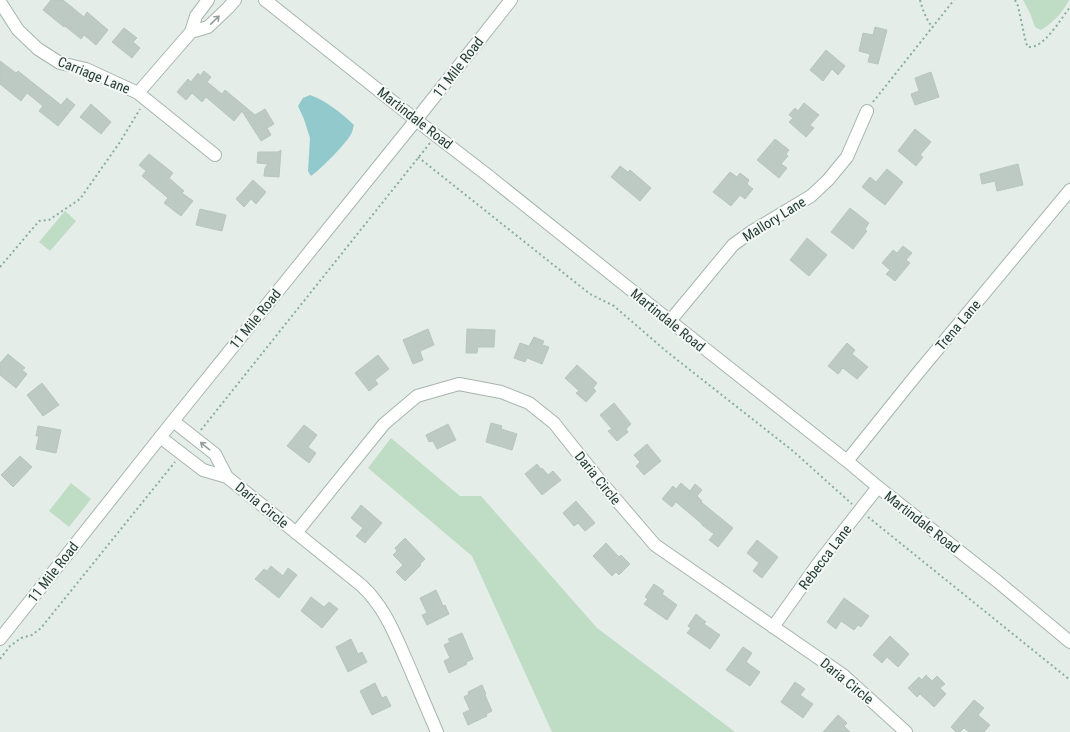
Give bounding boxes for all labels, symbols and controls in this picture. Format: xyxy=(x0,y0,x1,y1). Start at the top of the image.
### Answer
one-way arrow xyxy=(210,15,220,25)
street label: 11 Mile Road xyxy=(430,34,486,100)
street label: Carriage Lane xyxy=(56,53,133,97)
street label: Martindale Road xyxy=(374,84,456,152)
street label: Mallory Lane xyxy=(740,193,809,245)
street label: Martindale Road xyxy=(628,285,708,355)
street label: 11 Mile Road xyxy=(226,286,284,352)
street label: Trena Lane xyxy=(932,296,984,353)
one-way arrow xyxy=(199,442,210,450)
street label: Daria Circle xyxy=(572,448,625,508)
street label: Daria Circle xyxy=(232,479,292,532)
street label: Martindale Road xyxy=(881,488,963,556)
street label: Rebecca Lane xyxy=(795,521,855,593)
street label: 11 Mile Road xyxy=(25,539,81,605)
street label: Daria Circle xyxy=(817,655,877,708)

